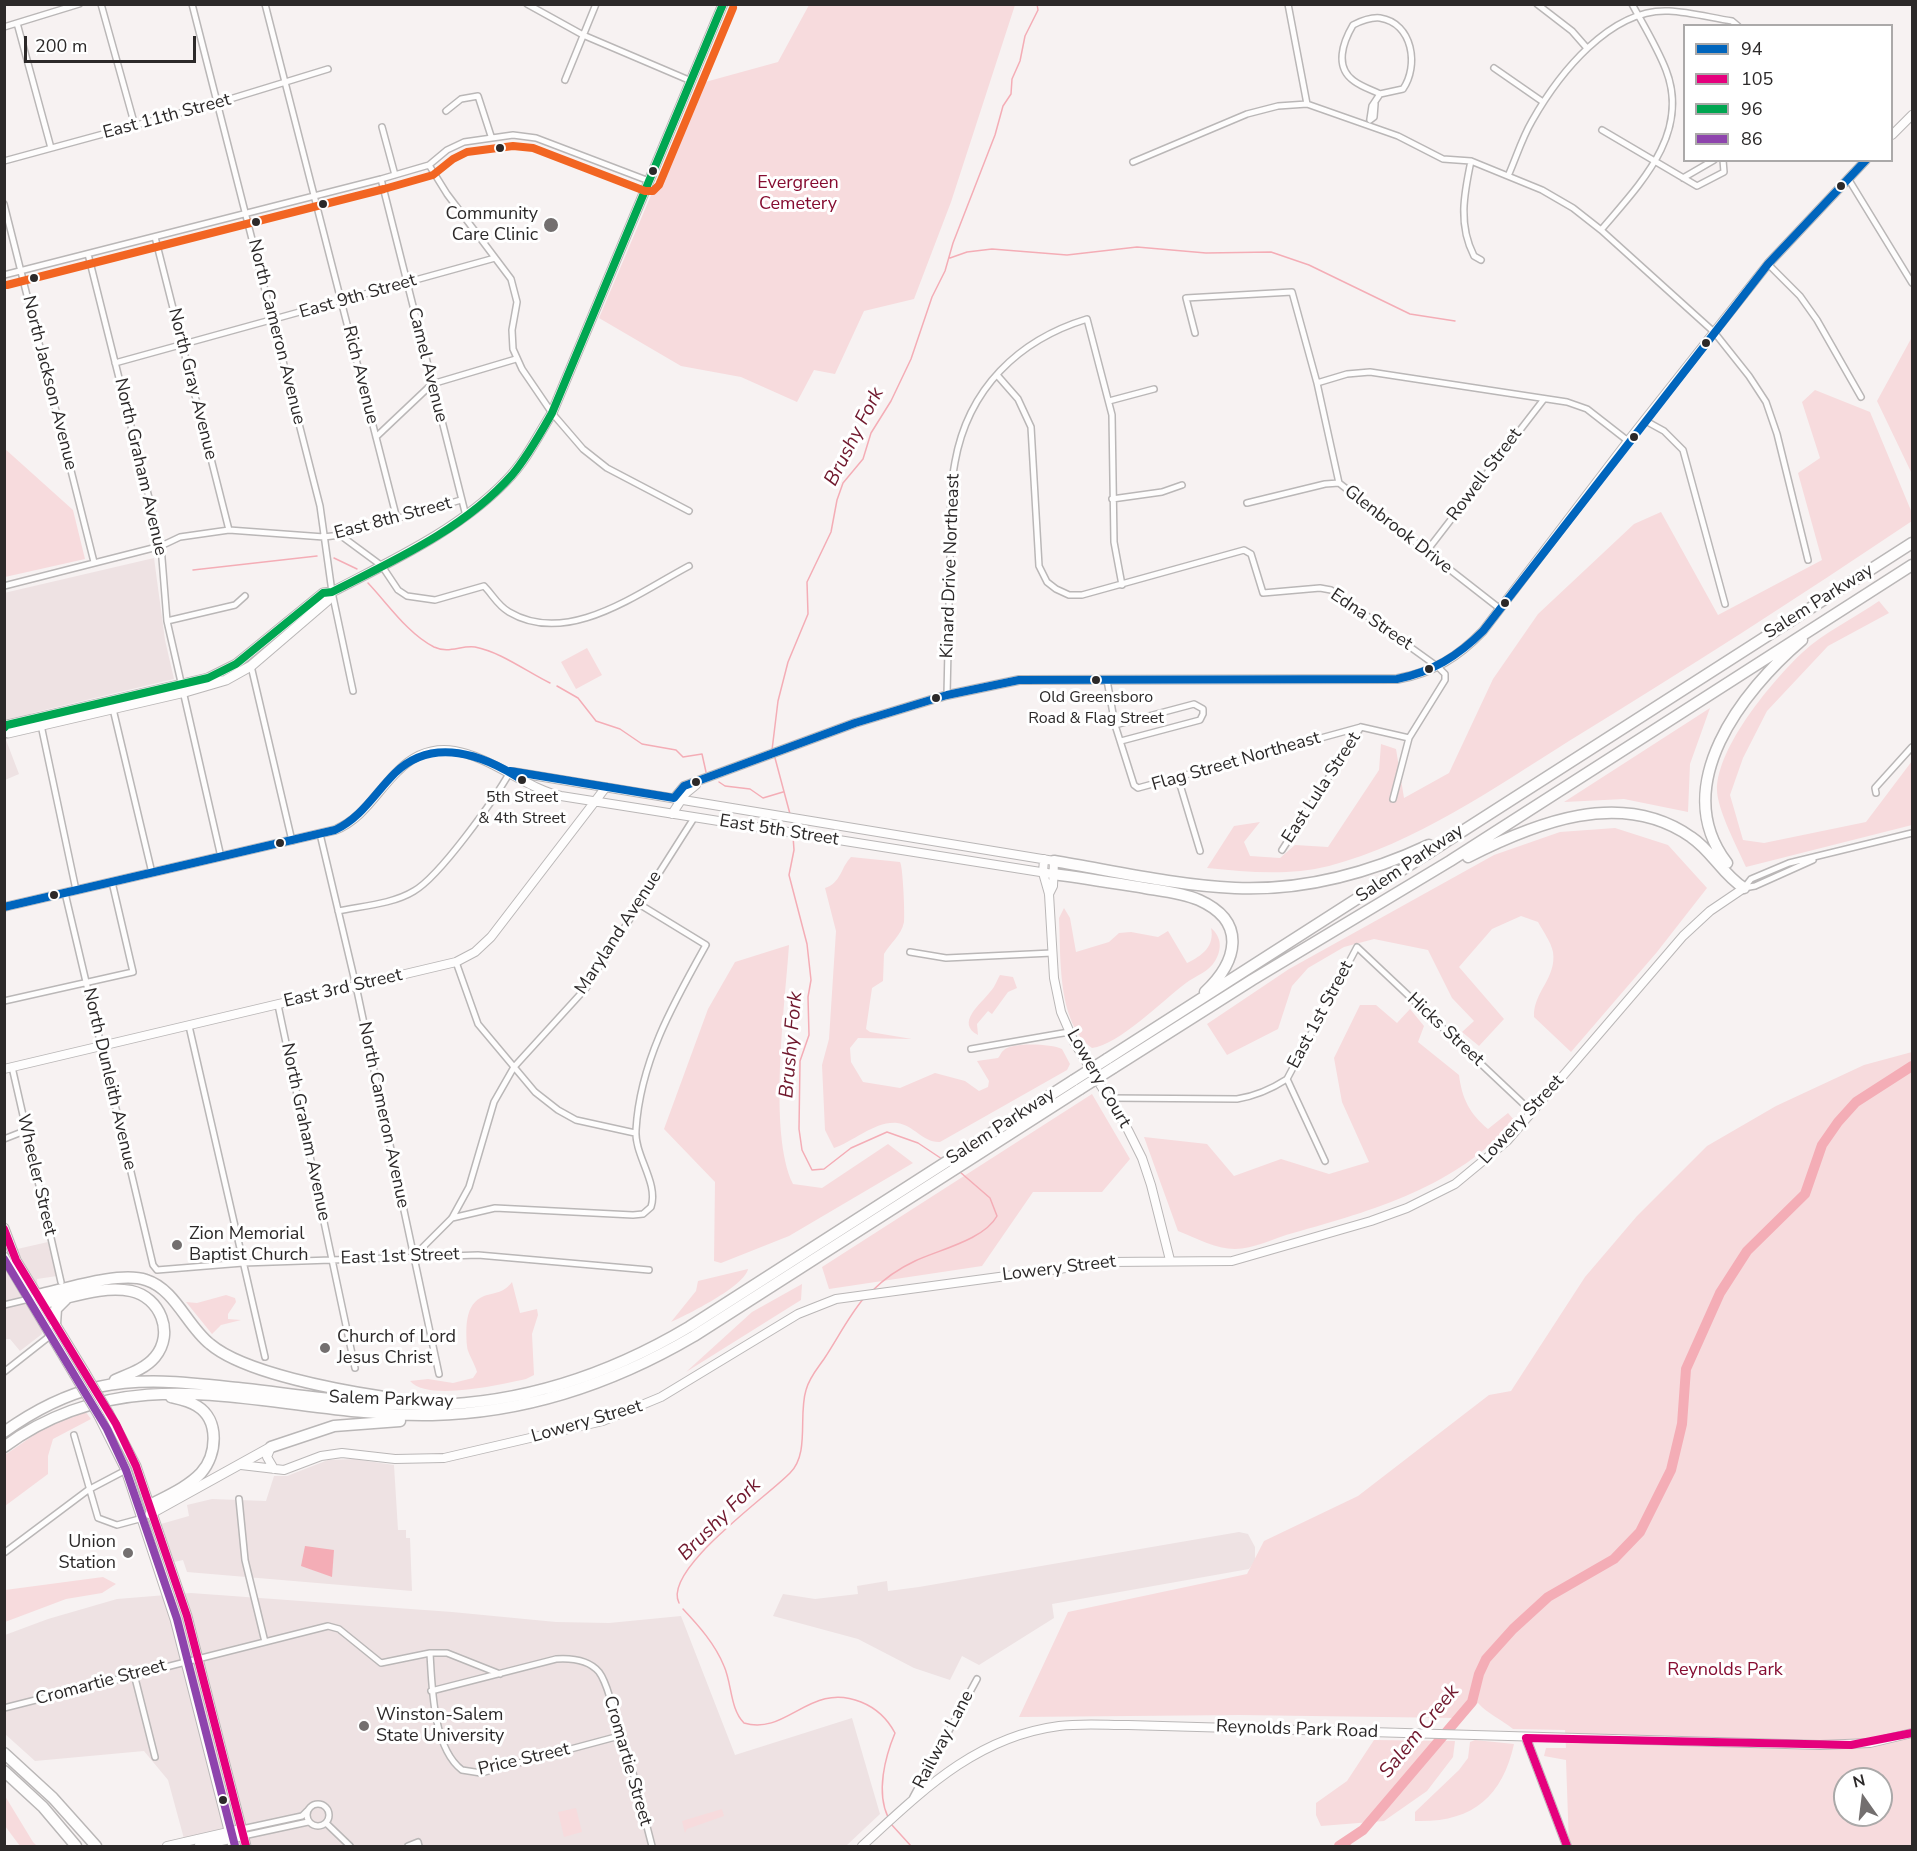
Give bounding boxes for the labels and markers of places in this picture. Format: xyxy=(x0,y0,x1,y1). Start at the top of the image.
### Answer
unlabelled marker xyxy=(494,142,506,154)
unlabelled marker xyxy=(647,165,659,177)
unlabelled marker xyxy=(1835,180,1847,192)
unlabelled marker xyxy=(317,198,329,210)
place label: Community Care Clinic xyxy=(446,204,538,246)
unlabelled marker xyxy=(250,216,262,228)
marker: Community Care Clinic xyxy=(542,216,560,234)
unlabelled marker xyxy=(28,272,40,284)
unlabelled marker xyxy=(1700,337,1712,349)
unlabelled marker xyxy=(1628,431,1640,443)
unlabelled marker xyxy=(1499,597,1511,609)
unlabelled marker xyxy=(1423,663,1435,675)
marker: Old Greensboro Road & Flag Street xyxy=(1090,674,1102,686)
place label: Old Greensboro Road & Flag Street xyxy=(1028,688,1164,726)
unlabelled marker xyxy=(930,692,942,704)
marker: 5th Street & 4th Street xyxy=(516,774,528,786)
unlabelled marker xyxy=(690,776,702,788)
place label: 5th Street & 4th Street xyxy=(478,788,566,826)
unlabelled marker xyxy=(274,837,286,849)
unlabelled marker xyxy=(48,889,60,901)
place label: Zion Memorial Baptist Church xyxy=(189,1224,308,1266)
marker: Zion Memorial Baptist Church xyxy=(170,1238,184,1252)
place label: Church of Lord Jesus Christ xyxy=(337,1327,456,1370)
marker: Church of Lord Jesus Christ xyxy=(318,1341,332,1355)
place label: Union Station xyxy=(58,1532,116,1574)
marker: Union Station xyxy=(121,1546,135,1560)
place label: Winston-Salem State University xyxy=(376,1705,504,1748)
marker: Winston-Salem State University xyxy=(357,1719,371,1733)
unlabelled marker xyxy=(217,1794,229,1806)

